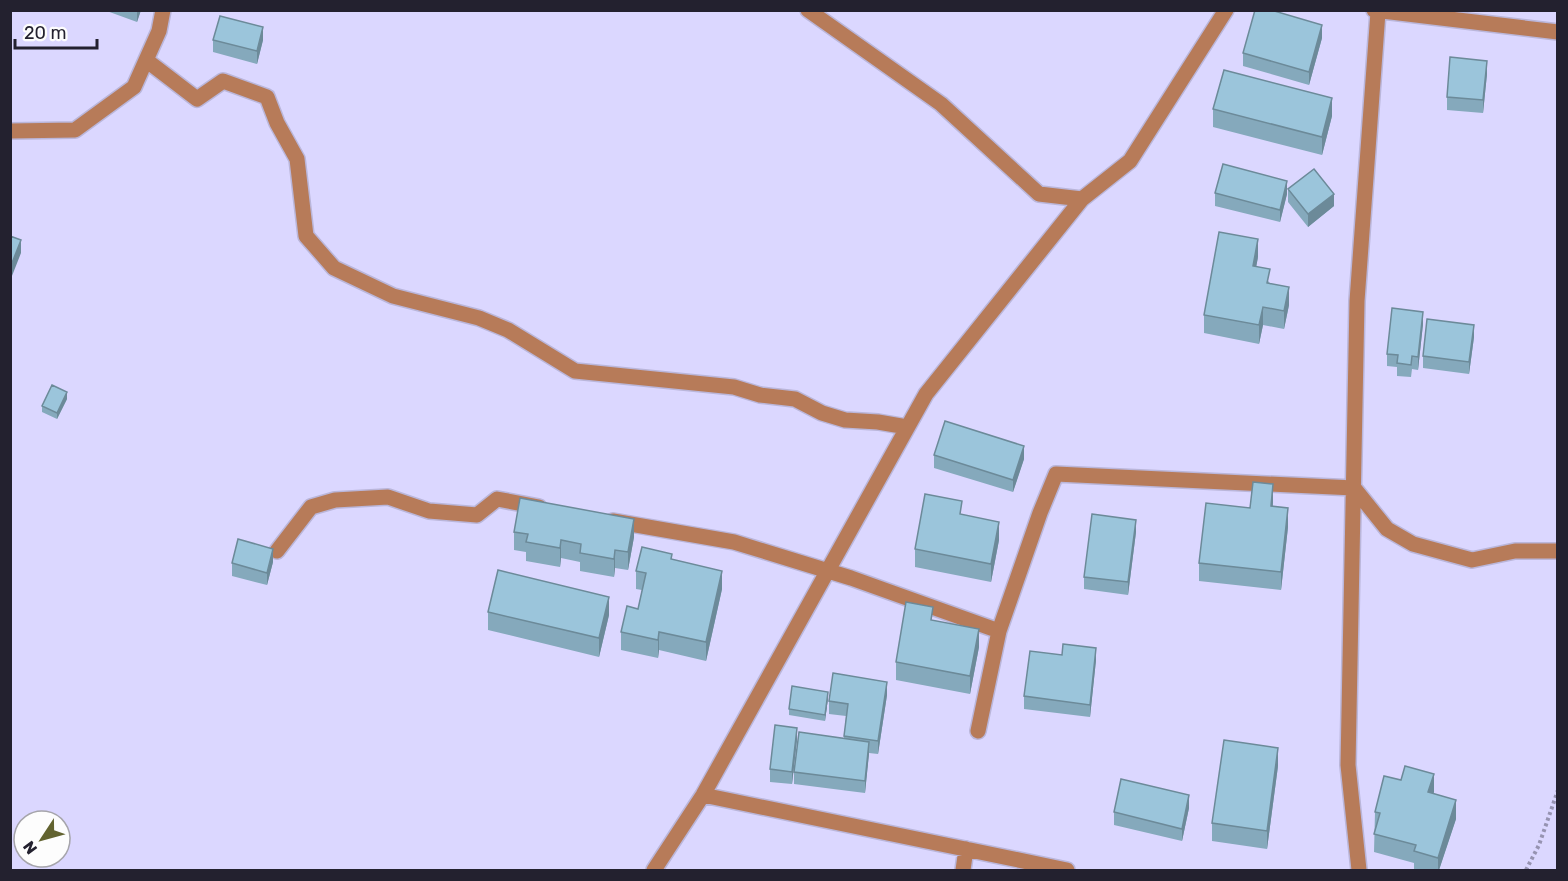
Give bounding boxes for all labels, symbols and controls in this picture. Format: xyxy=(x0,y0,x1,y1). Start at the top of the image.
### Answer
scale bar xyxy=(15,12,98,50)
text: 20 m xyxy=(24,22,66,44)
north arrow xyxy=(12,809,72,869)
text: N xyxy=(19,837,41,858)

